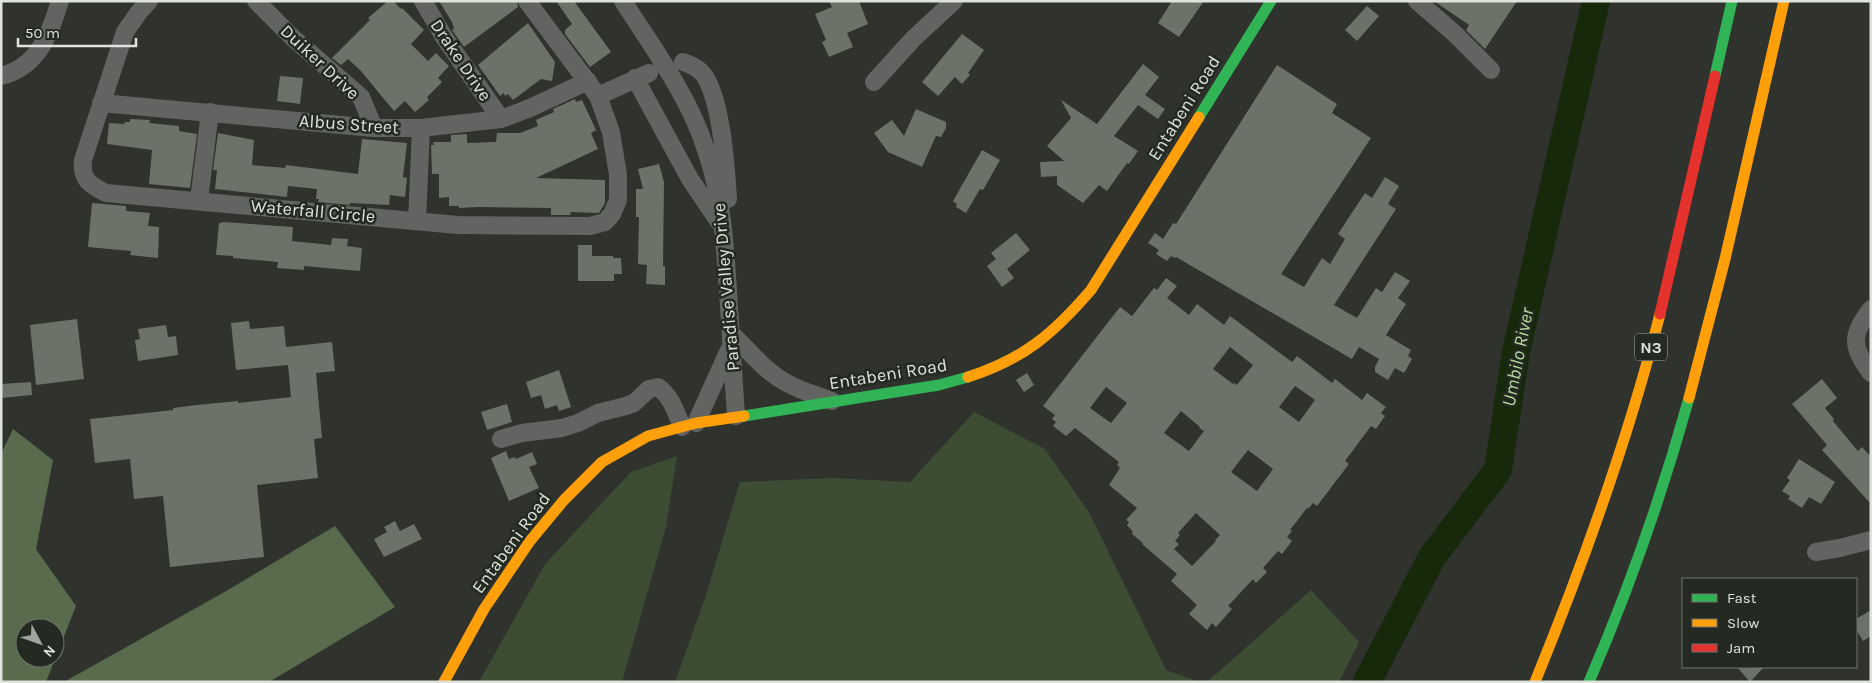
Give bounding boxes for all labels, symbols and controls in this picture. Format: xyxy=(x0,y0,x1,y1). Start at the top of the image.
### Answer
scale bar xyxy=(18,15,135,47)
street label: Drake Drive xyxy=(426,15,496,105)
street label: Duiker Drive xyxy=(276,20,364,104)
text: 50 m xyxy=(25,24,60,42)
street label: Entabeni Road xyxy=(1143,51,1225,165)
street label: Albus Street xyxy=(298,110,400,138)
street label: Waterfall Circle xyxy=(250,195,376,227)
street label: Paradise Valley Drive xyxy=(708,202,744,372)
water label: Umbilo River xyxy=(1498,305,1539,408)
road number: N3 xyxy=(1635,334,1667,361)
street label: Entabeni Road xyxy=(827,354,949,394)
street label: Entabeni Road xyxy=(467,488,555,598)
legend xyxy=(1682,578,1857,668)
text: Fast xyxy=(1727,589,1757,607)
text: Slow xyxy=(1727,614,1759,632)
north arrow xyxy=(15,618,65,668)
text: Jam xyxy=(1727,639,1755,657)
text: N xyxy=(40,642,59,661)

